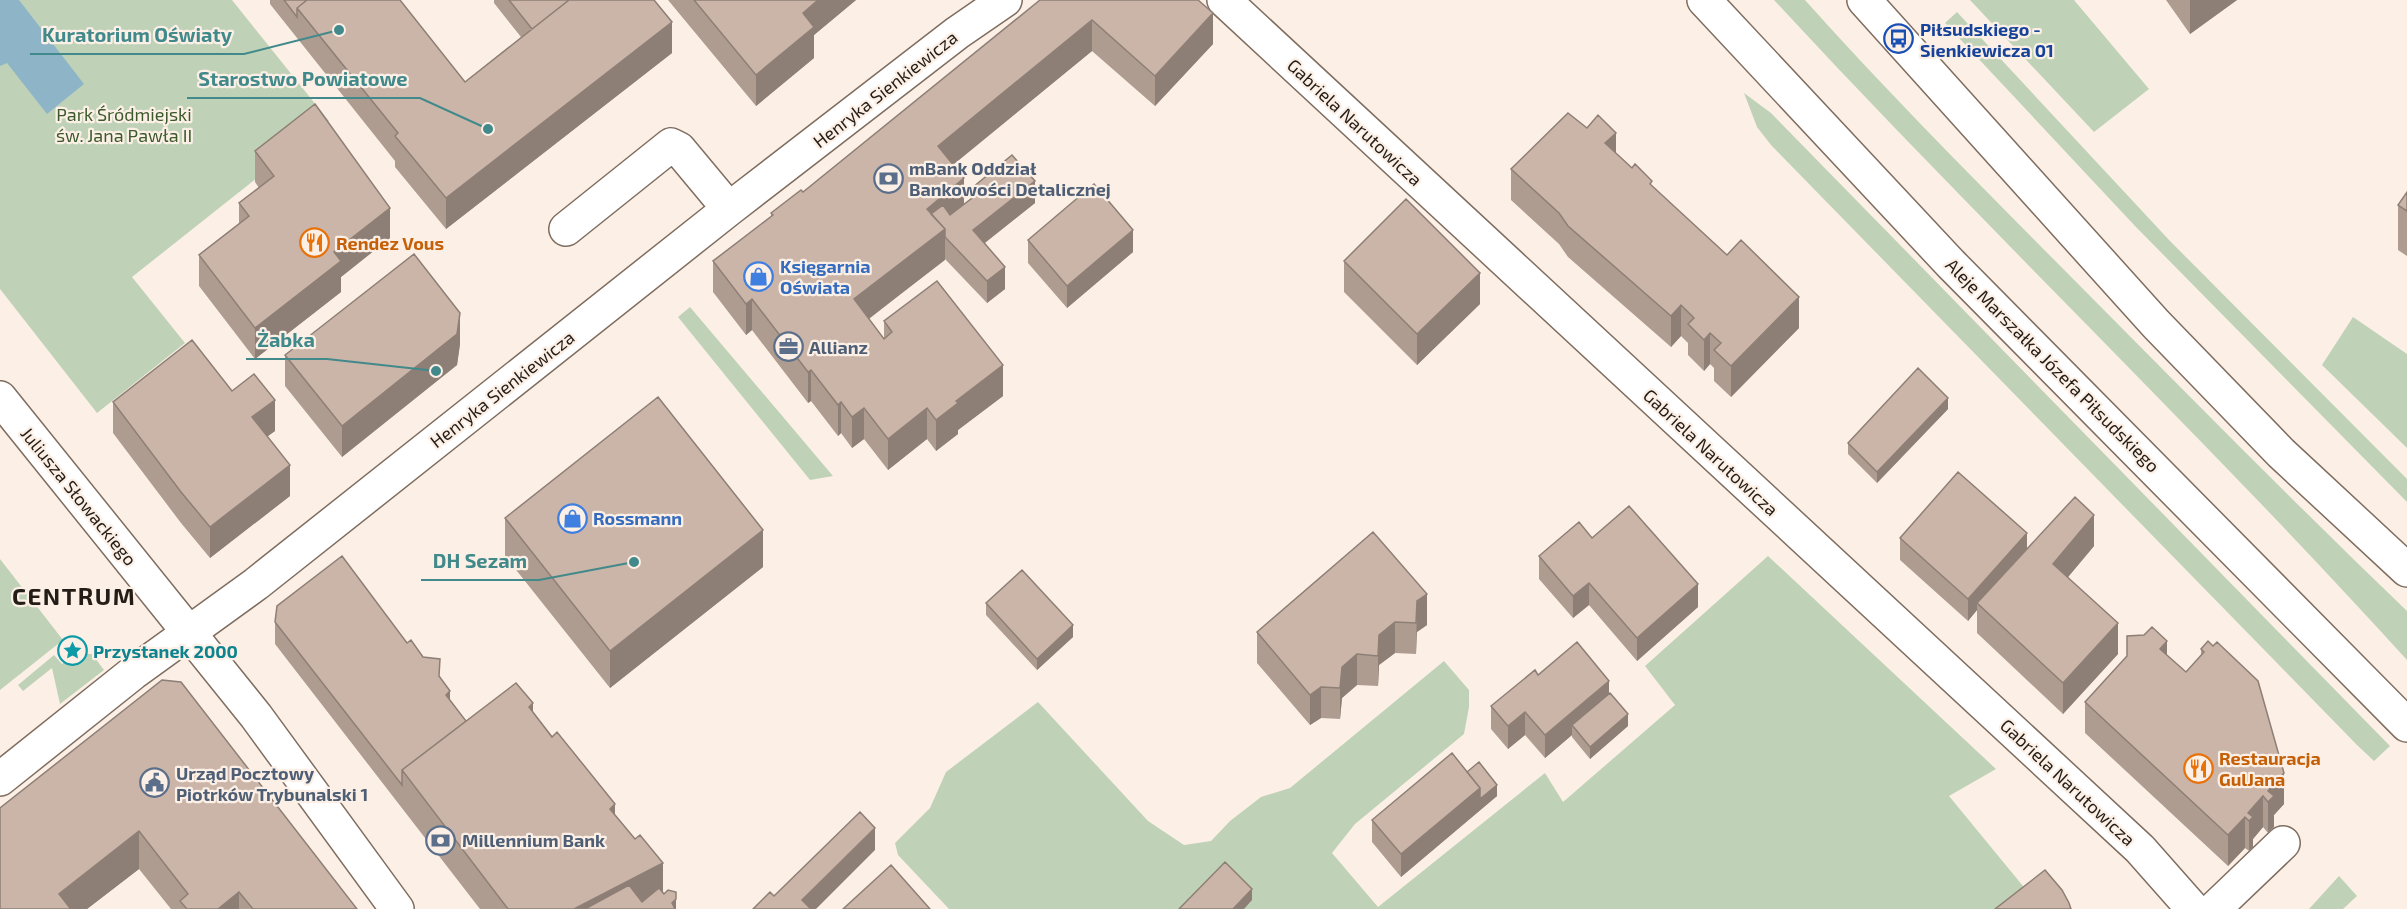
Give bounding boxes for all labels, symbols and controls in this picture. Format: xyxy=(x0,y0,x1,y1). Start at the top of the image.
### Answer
callout: Kuratorium Oświaty xyxy=(30,16,244,54)
place label: Piłsudskiego - Sienkiewicza 01 xyxy=(1920,18,2054,61)
text: Kuratorium Oświaty xyxy=(42,22,233,47)
bus stop icon: Piłsudskiego - Sienkiewicza 01 xyxy=(1883,23,1915,55)
street label: Henryka Sienkiewicza xyxy=(808,26,962,152)
street label: Gabriela Narutowicza xyxy=(1283,54,1427,190)
callout: Starostwo Powiatowe xyxy=(187,60,420,98)
text: Starostwo Powiatowe xyxy=(198,66,408,90)
park label: Park Śródmiejski św. Jana Pawła II xyxy=(56,103,192,146)
place label: mBank Oddział Bankowości Detalicznej xyxy=(909,157,1111,200)
bank icon: mBank Oddział Bankowości Detalicznej xyxy=(872,162,904,194)
restaurant icon: Rendez Vous xyxy=(299,227,331,259)
place label: Rendez Vous xyxy=(336,232,444,254)
street label: Aleje Marszałka Józefa Piłsudskiego xyxy=(1942,254,2164,476)
place label: Księgarnia Oświata xyxy=(780,255,870,298)
shop icon: Księgarnia Oświata xyxy=(743,260,775,292)
callout: Żabka xyxy=(246,321,327,359)
street label: Henryka Sienkiewicza xyxy=(425,326,579,452)
text: Żabka xyxy=(257,327,315,351)
office icon: Allianz xyxy=(772,331,804,363)
place label: Allianz xyxy=(809,336,868,358)
street label: Gabriela Narutowicza xyxy=(1639,384,1783,520)
street label: Juliusza Słowackiego xyxy=(16,422,142,570)
shop icon: Rossmann xyxy=(556,502,588,534)
place label: Rossmann xyxy=(593,507,682,529)
callout: DH Sezam xyxy=(421,542,539,580)
text: DH Sezam xyxy=(433,548,527,572)
district label: CENTRUM xyxy=(12,581,136,610)
place icon: Przystanek 2000 xyxy=(56,635,88,667)
place label: Przystanek 2000 xyxy=(93,640,238,662)
street label: Gabriela Narutowicza xyxy=(1996,714,2140,850)
place label: Restauracja GulJana xyxy=(2219,747,2321,790)
restaurant icon: Restauracja GulJana xyxy=(2182,752,2214,784)
place label: Urząd Pocztowy Piotrków Trybunalski 1 xyxy=(176,762,368,805)
public building icon: Urząd Pocztowy Piotrków Trybunalski 1 xyxy=(139,767,171,799)
bank icon: Millennium Bank xyxy=(425,824,457,856)
place label: Millennium Bank xyxy=(462,829,605,851)

